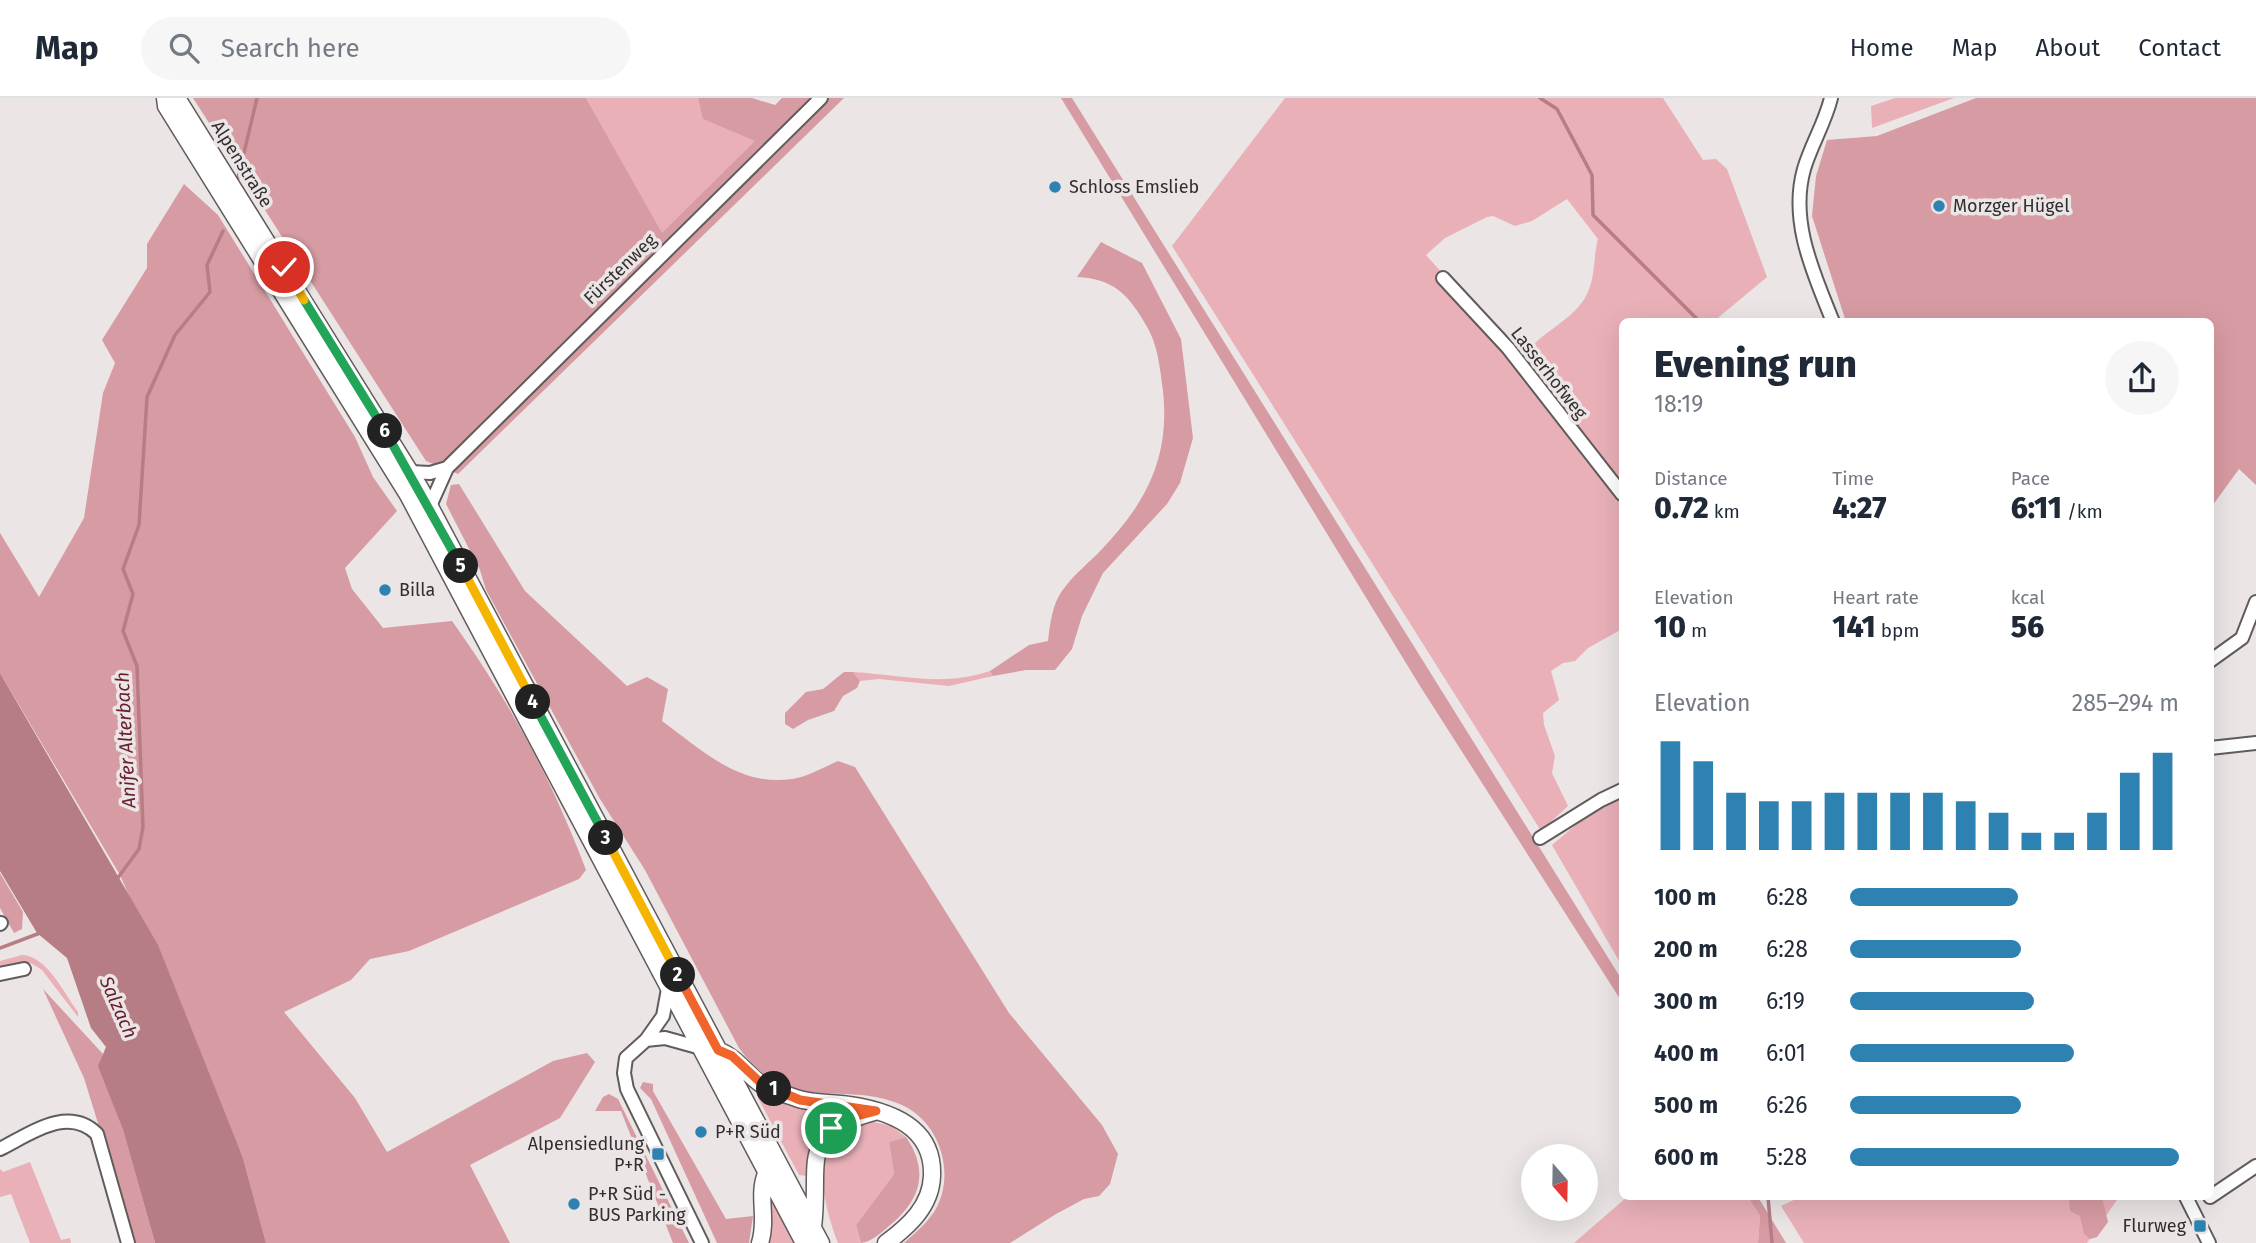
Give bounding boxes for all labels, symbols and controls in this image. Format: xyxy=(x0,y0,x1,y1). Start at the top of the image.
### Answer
search box xyxy=(141,17,631,80)
text: Map xyxy=(35,28,99,68)
icon: search xyxy=(165,29,203,67)
text: Search here xyxy=(221,33,360,64)
text: Home xyxy=(1850,34,1914,62)
text: Map xyxy=(1952,34,1998,62)
text: About xyxy=(2036,34,2100,62)
text: Contact xyxy=(2138,34,2221,62)
street label: Alpenstraße xyxy=(207,117,277,211)
place label: Schloss Emslieb xyxy=(1069,176,1199,198)
marker: Schloss Emslieb xyxy=(1047,179,1063,195)
place label: Morzger Hügel xyxy=(1953,195,2069,217)
marker: Morzger Hügel xyxy=(1931,198,1947,214)
street label: Fürstenweg xyxy=(579,229,661,309)
pin xyxy=(254,237,314,297)
icon: check xyxy=(265,248,303,286)
street label: Lasserhofweg xyxy=(1506,323,1592,424)
text: Evening run xyxy=(1654,341,1857,387)
button: share xyxy=(2105,341,2179,415)
text: 18:19 xyxy=(1654,390,1703,418)
pin: 6 xyxy=(368,414,402,448)
text: 6 xyxy=(379,419,390,442)
text: Distance xyxy=(1654,467,1728,490)
text: Time xyxy=(1832,467,1874,490)
text: Pace xyxy=(2011,467,2050,490)
text: 0.72 xyxy=(1654,490,1709,526)
text: 4:27 xyxy=(1832,490,1886,526)
text: 6:11 xyxy=(2011,490,2062,526)
text: km xyxy=(1709,500,1740,523)
text: /km xyxy=(2062,500,2103,523)
pin: 5 xyxy=(444,548,478,584)
text: 5 xyxy=(455,554,466,577)
place label: Billa xyxy=(399,579,435,601)
marker: Billa xyxy=(377,582,393,598)
text: Elevation xyxy=(1654,586,1734,609)
text: Heart rate xyxy=(1832,586,1919,609)
text: kcal xyxy=(2011,586,2045,609)
text: 10 xyxy=(1654,609,1686,645)
text: 141 xyxy=(1832,609,1876,645)
text: 56 xyxy=(2011,609,2044,645)
text: m xyxy=(1686,619,1707,642)
text: bpm xyxy=(1876,619,1920,642)
water label: Anifer Alterbach xyxy=(110,671,141,810)
pin: 4 xyxy=(516,684,550,720)
text: Elevation xyxy=(1654,689,1750,717)
text: 285–294 m xyxy=(2072,689,2179,717)
text: 4 xyxy=(527,690,538,713)
pin: 3 xyxy=(588,820,624,856)
text: 3 xyxy=(601,826,610,849)
text: 100 m xyxy=(1654,883,1716,911)
text: 6:28 xyxy=(1766,883,1808,911)
text: 200 m xyxy=(1654,935,1718,963)
text: 6:28 xyxy=(1766,935,1808,963)
pin: 2 xyxy=(660,958,696,992)
text: 2 xyxy=(673,963,682,986)
water label: Salzach xyxy=(94,972,142,1042)
text: 300 m xyxy=(1654,987,1718,1015)
text: 6:19 xyxy=(1766,987,1805,1015)
text: 400 m xyxy=(1654,1039,1719,1067)
text: 6:01 xyxy=(1766,1039,1806,1067)
pin: 1 xyxy=(756,1072,792,1107)
text: 1 xyxy=(769,1077,778,1100)
text: 500 m xyxy=(1654,1091,1718,1119)
text: 6:26 xyxy=(1766,1091,1807,1119)
pin xyxy=(801,1098,861,1158)
icon: arrive xyxy=(812,1109,850,1147)
place label: P+R Süd xyxy=(715,1121,781,1143)
marker: P+R Süd xyxy=(693,1124,709,1140)
place label: Alpensiedlung P+R xyxy=(528,1133,645,1176)
text: 600 m xyxy=(1654,1143,1719,1171)
text: 5:28 xyxy=(1766,1143,1807,1171)
north arrow xyxy=(1521,1144,1598,1222)
map controls xyxy=(1521,1144,1598,1221)
marker: Alpensiedlung P+R xyxy=(650,1146,666,1162)
place label: P+R Süd - BUS Parking xyxy=(588,1183,686,1226)
marker: P+R Süd - BUS Parking xyxy=(566,1196,582,1212)
place label: Flurweg xyxy=(2123,1215,2187,1237)
marker: Flurweg xyxy=(2192,1218,2208,1234)

